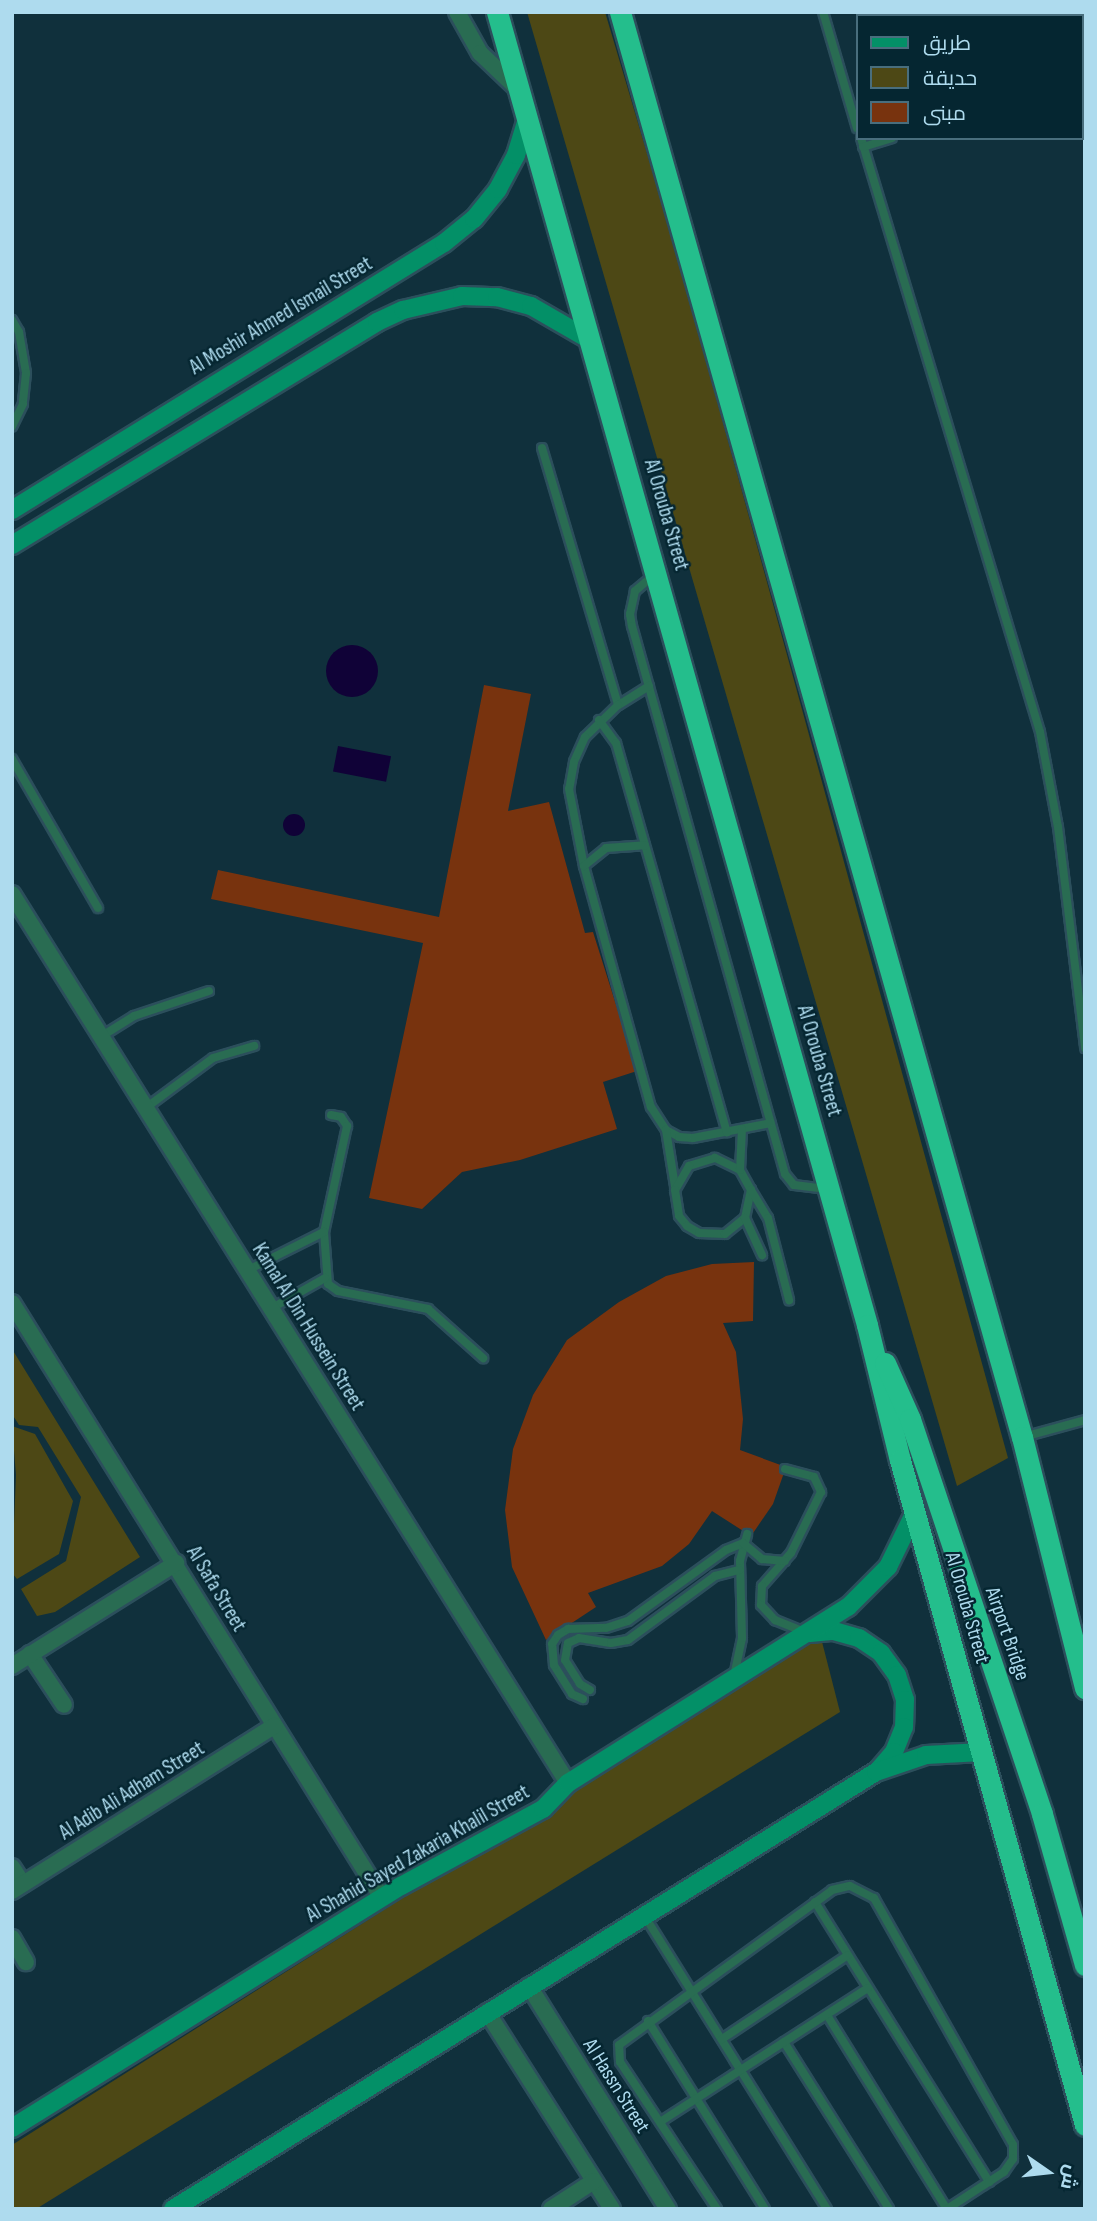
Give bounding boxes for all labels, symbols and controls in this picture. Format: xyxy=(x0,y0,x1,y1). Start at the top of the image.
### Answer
legend xyxy=(856,14,1083,140)
text: طريق xyxy=(923,31,971,56)
text: حديقة xyxy=(923,66,977,91)
text: مبنى xyxy=(923,101,966,126)
street label: Al Moshir Ahmed Ismail Street xyxy=(185,251,377,381)
street label: Al Orouba Street xyxy=(638,457,694,573)
street label: Al Orouba Street xyxy=(791,1003,847,1119)
street label: Kamal Al Din Hussein Street xyxy=(246,1239,370,1415)
street label: Al Safa Street xyxy=(181,1542,251,1636)
street label: Al Orouba Street xyxy=(939,1550,995,1666)
street label: Airport Bridge xyxy=(979,1584,1035,1684)
street label: Al Adib Ali Adham Street xyxy=(55,1736,209,1846)
street label: Al Shahid Sayed Zakaria Khalil Street xyxy=(302,1780,534,1928)
street label: Al Hassn Street xyxy=(577,2034,655,2138)
north arrow xyxy=(1013,2137,1083,2207)
text: ش xyxy=(1055,2163,1083,2192)

